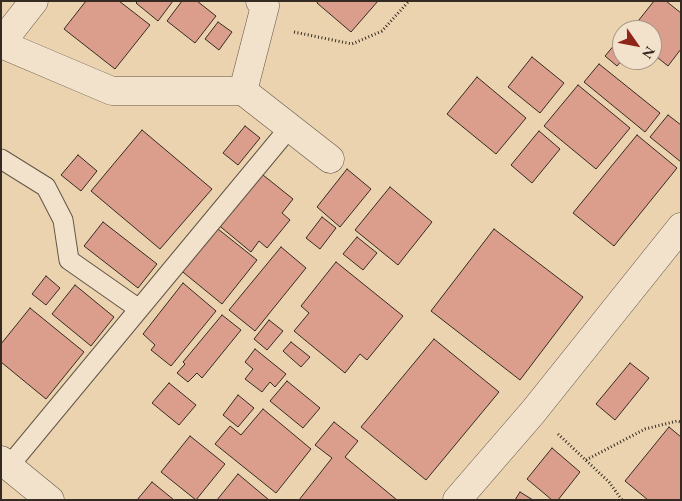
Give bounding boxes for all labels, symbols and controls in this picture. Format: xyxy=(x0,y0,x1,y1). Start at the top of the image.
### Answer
north arrow xyxy=(612,20,662,70)
text: N xyxy=(638,43,659,62)

